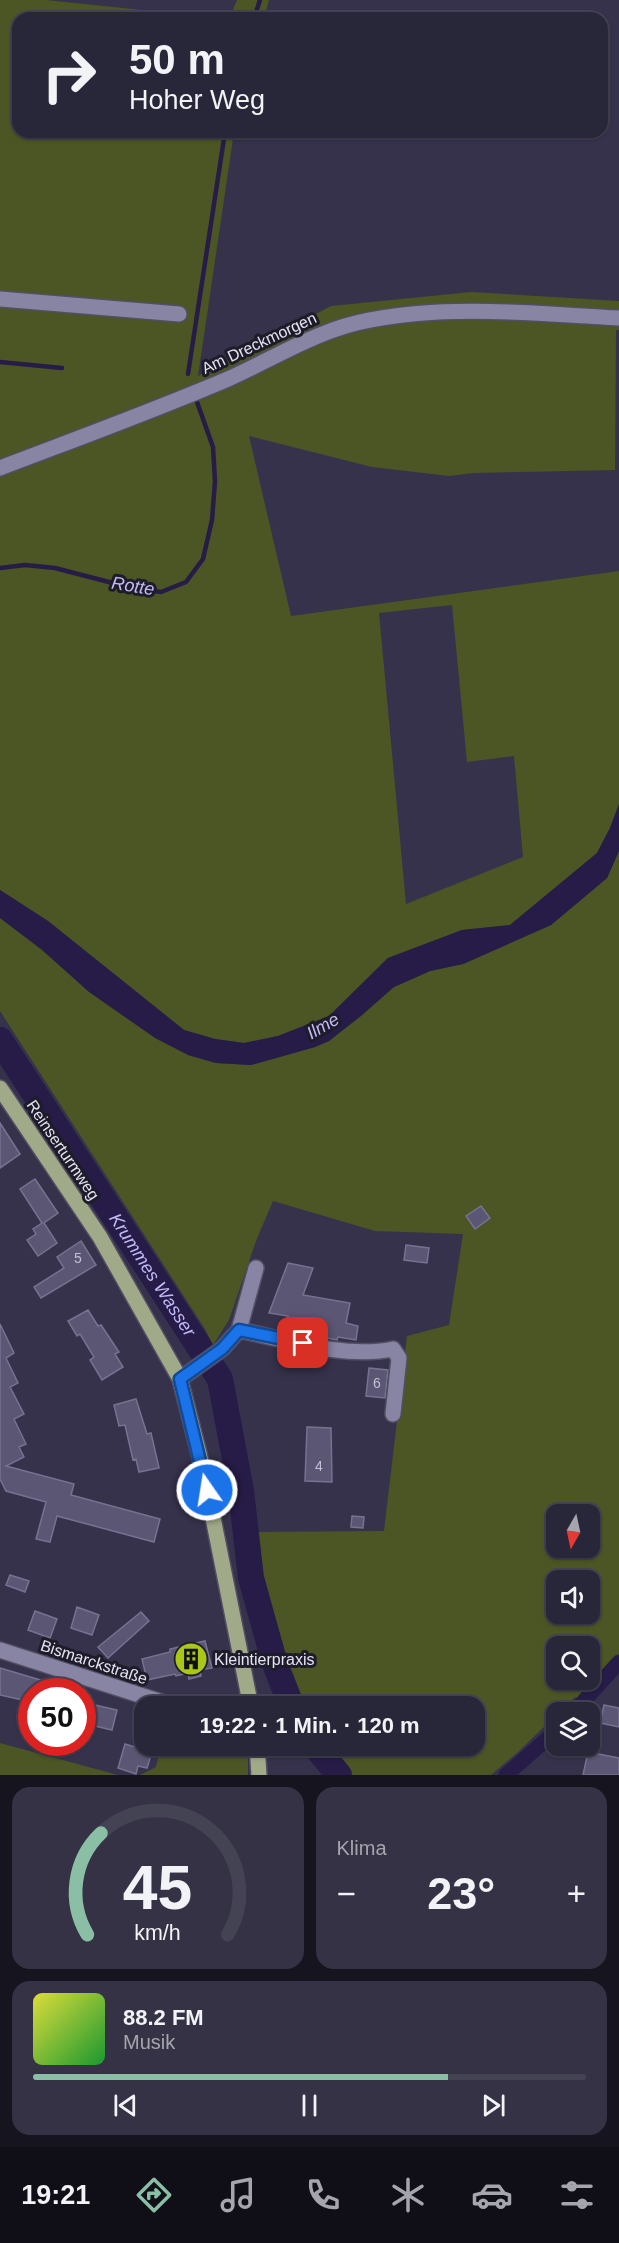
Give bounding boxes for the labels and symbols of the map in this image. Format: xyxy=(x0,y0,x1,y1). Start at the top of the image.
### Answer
street label: Am Dreckmorgen xyxy=(199,309,319,377)
water label: Rotte xyxy=(110,573,156,599)
water label: Ilme xyxy=(303,1009,343,1043)
street label: Reinserturmweg xyxy=(23,1097,103,1203)
water label: Krummes Wasser xyxy=(105,1210,200,1341)
house number: 5 xyxy=(74,1250,82,1266)
pin xyxy=(277,1317,328,1368)
house number: 6 xyxy=(373,1375,381,1391)
position arrow xyxy=(175,1458,239,1522)
house number: 4 xyxy=(315,1458,323,1474)
north arrow xyxy=(546,1504,600,1558)
street label: Bismarckstraße xyxy=(39,1637,150,1687)
building icon: Kleintierpraxis xyxy=(173,1641,209,1677)
place label: Kleintierpraxis xyxy=(214,1651,314,1668)
speed limit sign: 50 xyxy=(18,1678,96,1756)

